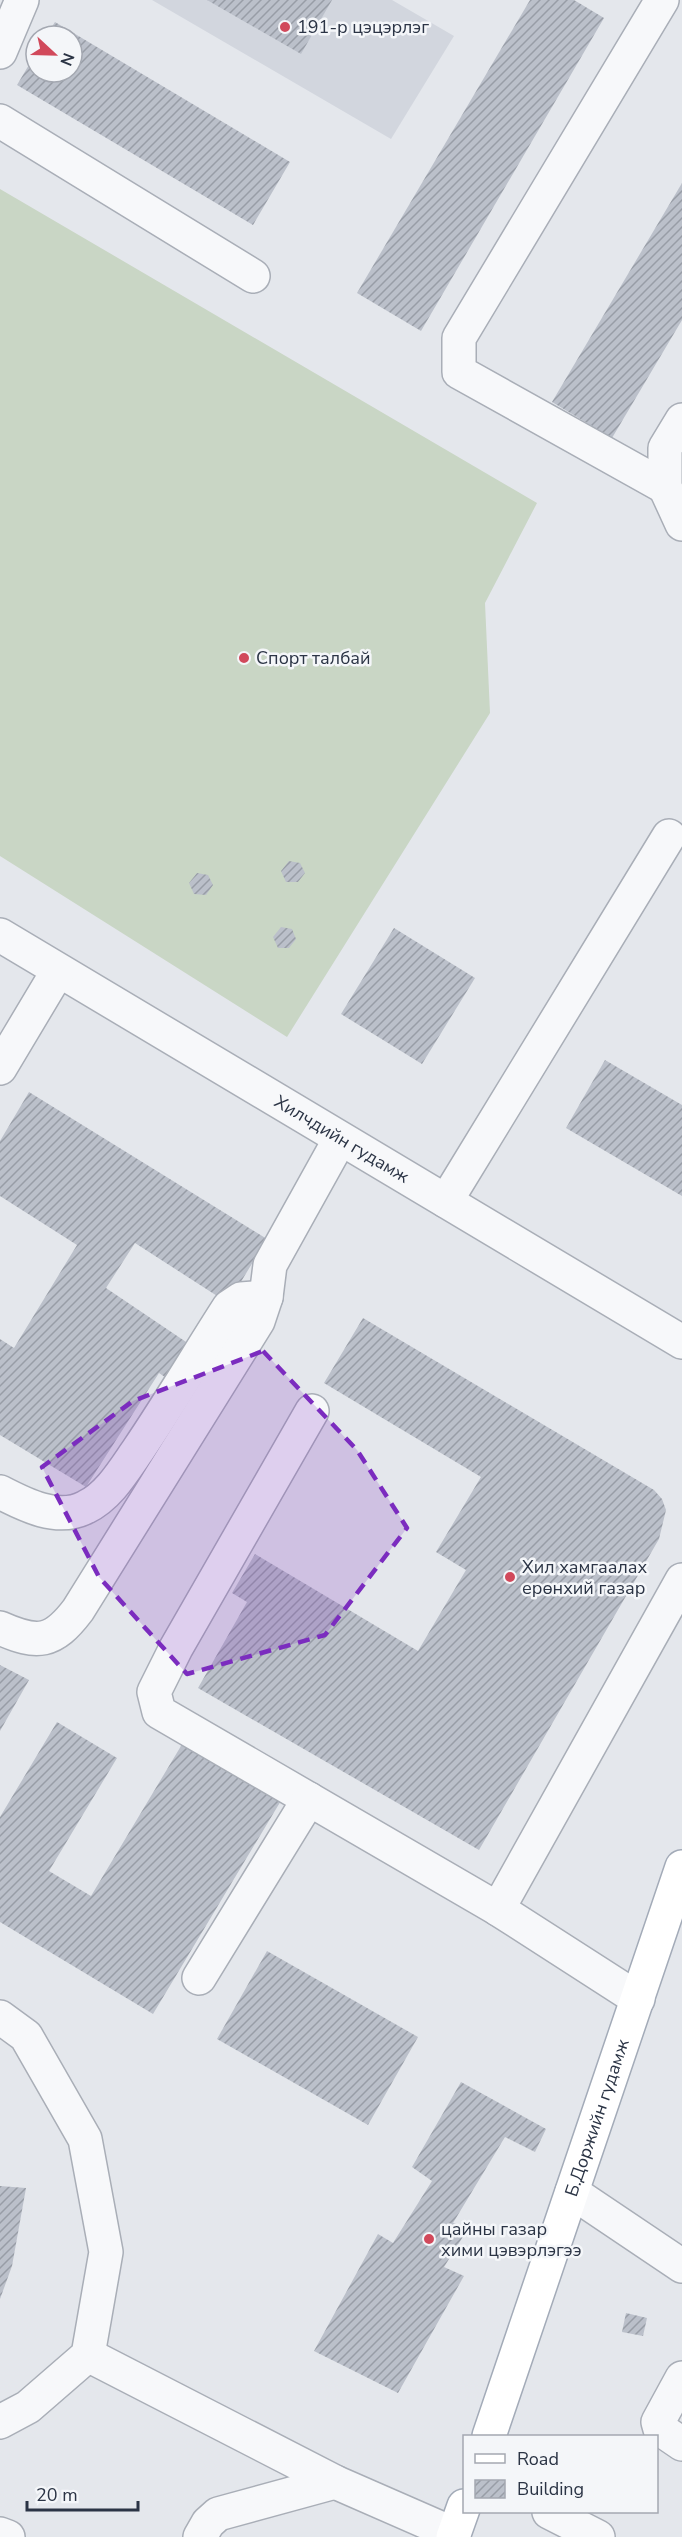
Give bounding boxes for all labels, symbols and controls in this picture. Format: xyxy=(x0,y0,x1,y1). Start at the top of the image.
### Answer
place label: 191-р цэцэрлэг xyxy=(297,15,429,39)
marker: 191-р цэцэрлэг xyxy=(278,20,292,34)
north arrow xyxy=(24,24,84,84)
text: N xyxy=(55,50,79,69)
place label: Спорт талбай xyxy=(256,646,371,670)
marker: Спорт талбай xyxy=(237,651,251,665)
street label: Хилчдийн гудамж xyxy=(270,1089,414,1189)
place label: Хил хамгаалах ерөнхий газар xyxy=(522,1555,648,1600)
marker: Хил хамгаалах ерөнхий газар xyxy=(503,1570,517,1584)
street label: Б.Доржийн гудамж xyxy=(559,2035,635,2200)
place label: цайны газар хими цэвэрлэгээ xyxy=(441,2217,582,2262)
marker: цайны газар хими цэвэрлэгээ xyxy=(422,2232,436,2246)
legend xyxy=(463,2435,658,2513)
text: Road xyxy=(517,2447,559,2471)
scale bar xyxy=(27,2474,138,2512)
text: Building xyxy=(517,2477,584,2501)
text: 20 m xyxy=(36,2483,78,2507)

